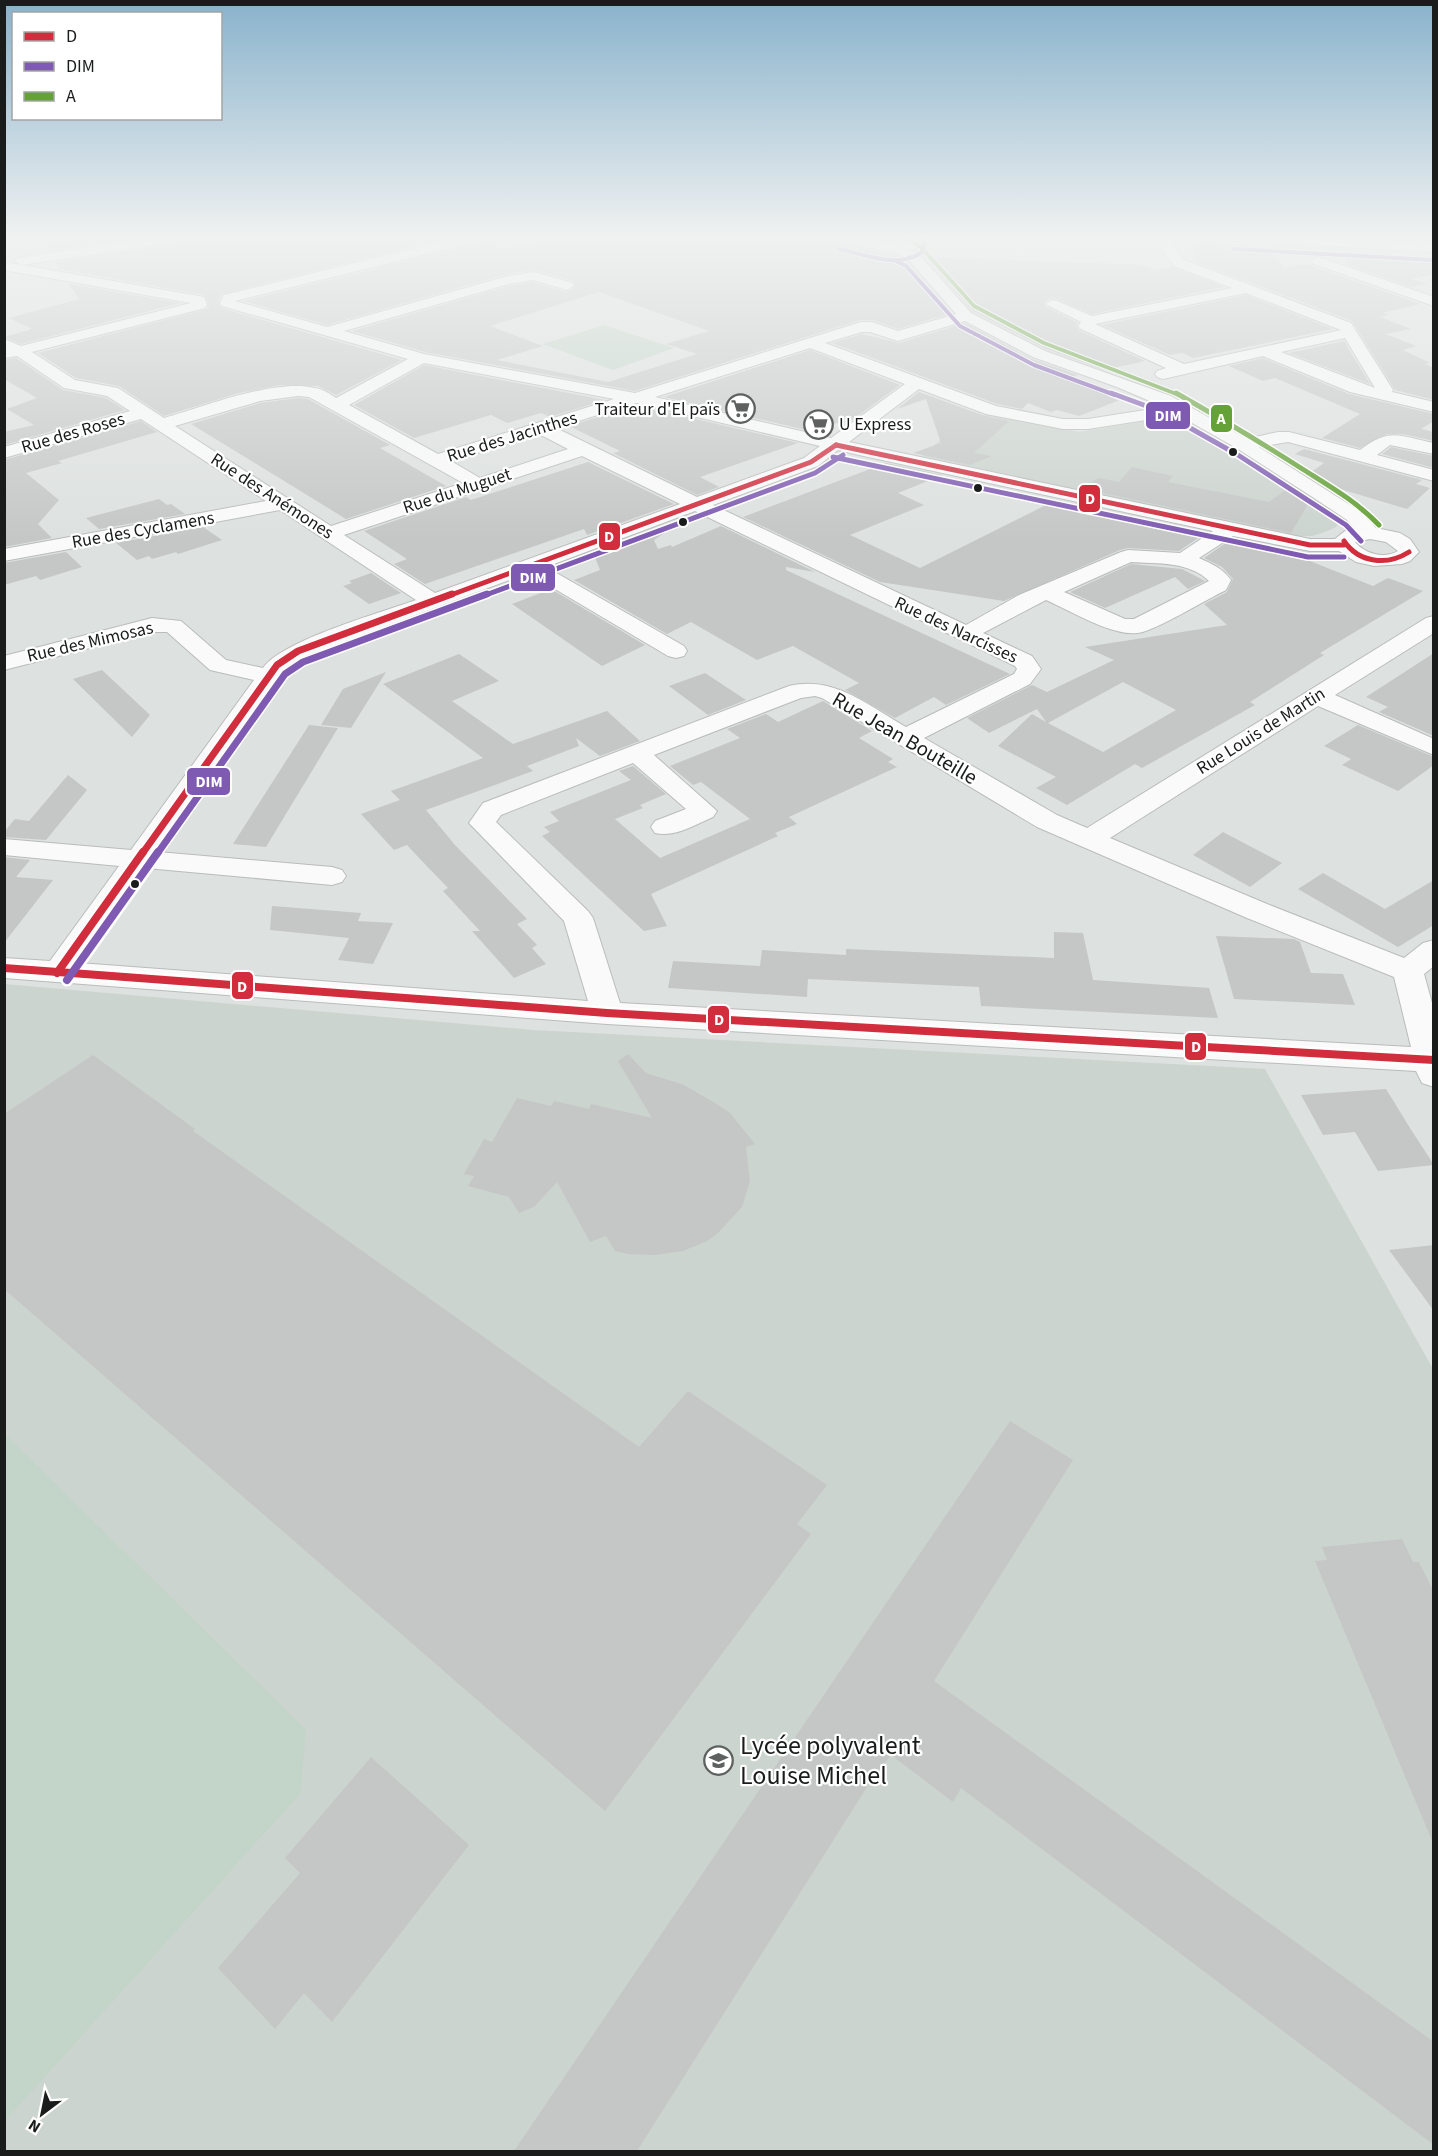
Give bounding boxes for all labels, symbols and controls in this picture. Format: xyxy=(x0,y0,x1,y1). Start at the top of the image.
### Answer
legend xyxy=(12,12,222,120)
text: D xyxy=(66,24,77,49)
text: DIM xyxy=(66,54,95,79)
text: A xyxy=(66,84,76,109)
supermarket icon: Traiteur d'El païs xyxy=(725,393,757,425)
place label: Traiteur d'El païs xyxy=(595,397,720,422)
line badge: DIM xyxy=(1145,401,1191,430)
line badge: A xyxy=(1210,404,1233,433)
street label: Rue des Jacinthes xyxy=(444,405,580,469)
text: DIM xyxy=(1154,405,1182,427)
street label: Rue des Roses xyxy=(18,406,128,460)
supermarket icon: U Express xyxy=(802,408,834,440)
text: A xyxy=(1215,408,1226,430)
place label: U Express xyxy=(839,412,911,437)
unlabelled marker xyxy=(1227,446,1239,458)
street label: Rue des Anémones xyxy=(206,447,338,545)
street label: Rue du Muguet xyxy=(400,462,514,520)
unlabelled marker xyxy=(972,482,984,494)
line badge: D xyxy=(1078,484,1101,513)
text: D xyxy=(1085,488,1095,510)
street label: Rue des Cyclamens xyxy=(70,505,216,555)
unlabelled marker xyxy=(677,516,689,528)
line badge: D xyxy=(598,522,621,551)
text: D xyxy=(604,526,614,548)
line badge: DIM xyxy=(510,563,556,592)
text: DIM xyxy=(519,567,547,589)
street label: Rue des Narcisses xyxy=(890,590,1022,670)
street label: Rue des Mimosas xyxy=(24,615,156,669)
street label: Rue Louis de Martin xyxy=(1192,681,1330,781)
street label: Rue Jean Bouteille xyxy=(827,684,983,792)
line badge: DIM xyxy=(186,767,231,796)
text: DIM xyxy=(195,771,223,793)
unlabelled marker xyxy=(129,878,141,890)
line badge: D xyxy=(231,971,254,1000)
text: D xyxy=(237,976,247,998)
line badge: D xyxy=(707,1005,730,1034)
text: D xyxy=(714,1009,724,1031)
line badge: D xyxy=(1184,1032,1207,1061)
text: D xyxy=(1191,1036,1201,1058)
place label: Lycée polyvalent Louise Michel xyxy=(740,1727,921,1794)
school or university icon: Lycée polyvalent Louise Michel xyxy=(703,1744,735,1776)
north arrow xyxy=(12,2084,72,2144)
text: N xyxy=(24,2114,45,2138)

